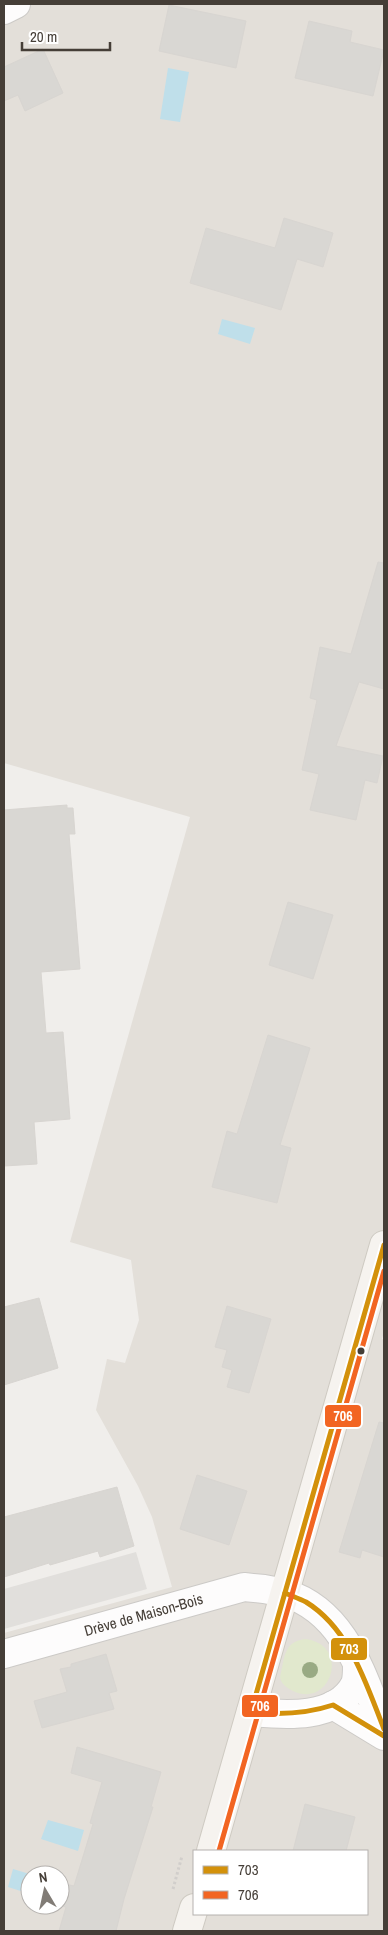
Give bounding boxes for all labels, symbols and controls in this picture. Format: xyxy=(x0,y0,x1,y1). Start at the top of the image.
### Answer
scale bar xyxy=(22,20,110,52)
text: 20 m xyxy=(30,26,57,47)
unlabelled marker xyxy=(356,1346,366,1356)
line badge: 706 xyxy=(324,1404,362,1428)
text: 706 xyxy=(333,1407,353,1425)
street label: Drève de Maison-Bois xyxy=(82,1588,205,1641)
line badge: 703 xyxy=(330,1637,368,1661)
text: 703 xyxy=(339,1640,359,1658)
line badge: 706 xyxy=(241,1694,279,1718)
text: 706 xyxy=(250,1697,270,1715)
legend xyxy=(193,1850,368,1915)
text: 703 xyxy=(238,1859,259,1880)
north arrow xyxy=(20,1865,70,1915)
text: N xyxy=(37,1868,48,1887)
text: 706 xyxy=(238,1884,259,1905)

